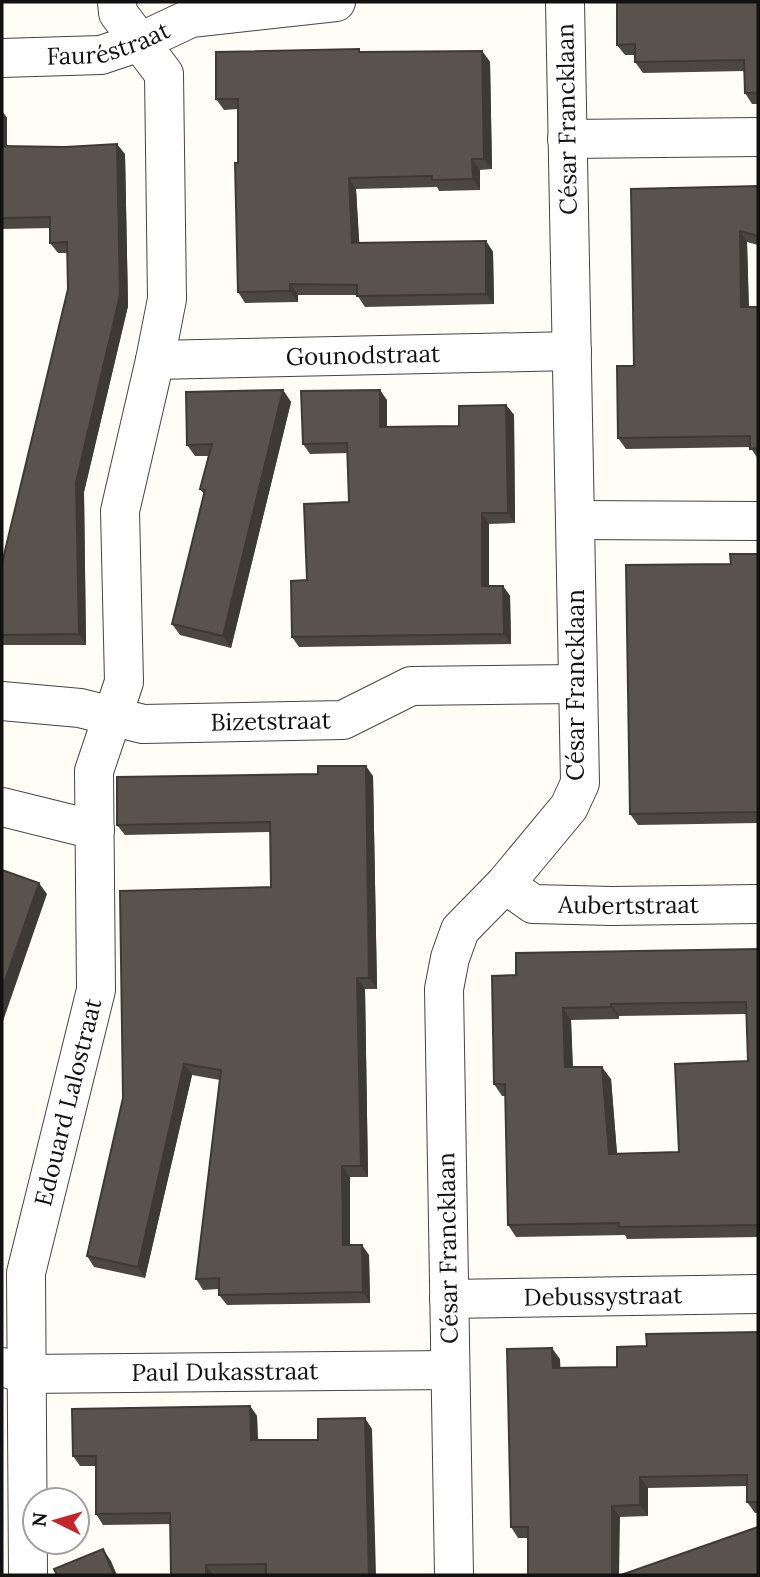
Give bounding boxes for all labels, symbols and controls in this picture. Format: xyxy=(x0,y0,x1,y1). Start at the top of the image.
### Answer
street label: Fauréstraat xyxy=(46,14,175,72)
street label: César Francklaan xyxy=(549,23,584,215)
street label: Gounodstraat xyxy=(286,338,441,372)
street label: César Francklaan xyxy=(560,589,591,781)
street label: Bizetstraat xyxy=(210,704,332,738)
street label: Aubertstraat xyxy=(557,889,700,921)
street label: Edouard Lalostraat xyxy=(27,994,109,1209)
street label: César Francklaan xyxy=(430,1152,465,1344)
street label: Debussystraat xyxy=(523,1279,683,1313)
street label: Paul Dukasstraat xyxy=(131,1355,319,1388)
north arrow xyxy=(21,1486,91,1556)
text: N xyxy=(26,1511,52,1528)

